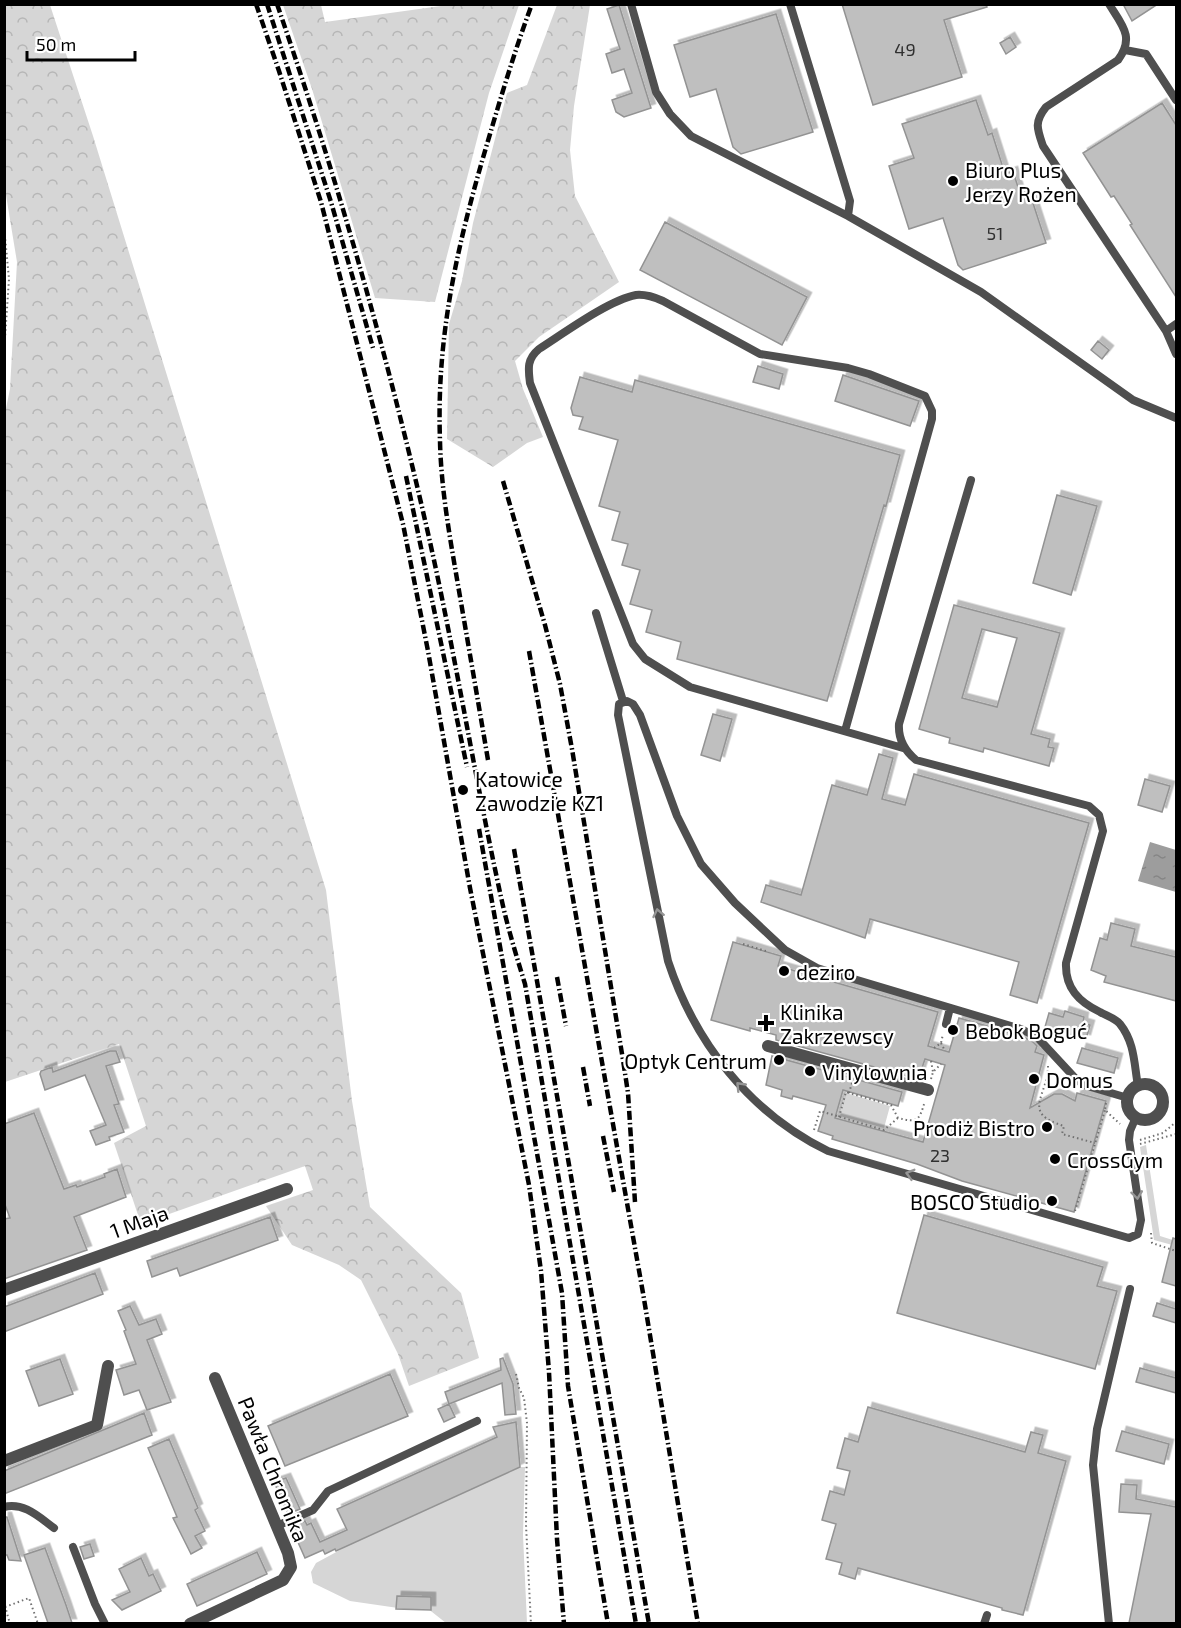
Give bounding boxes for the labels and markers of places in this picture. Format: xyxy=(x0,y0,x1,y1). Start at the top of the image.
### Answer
place label: Biuro Plus Jerzy Rożen xyxy=(965,157,1077,206)
marker: Biuro Plus Jerzy Rożen xyxy=(946,174,960,188)
place label: Katowice Zawodzie KZ1 xyxy=(475,766,604,815)
marker: Katowice Zawodzie KZ1 xyxy=(456,783,470,797)
place label: deziro xyxy=(796,959,855,984)
marker: deziro xyxy=(777,964,791,978)
place label: Klinika Zakrzewscy xyxy=(780,999,894,1048)
marker: Klinika Zakrzewscy xyxy=(757,1014,775,1032)
place label: Bebok Boguć xyxy=(965,1018,1087,1043)
marker: Bebok Boguć xyxy=(946,1023,960,1037)
place label: Optyk Centrum xyxy=(624,1048,767,1073)
marker: Optyk Centrum xyxy=(772,1053,786,1067)
place label: Vinylownia xyxy=(822,1059,928,1084)
marker: Vinylownia xyxy=(803,1064,817,1078)
place label: Domus xyxy=(1046,1067,1113,1092)
marker: Domus xyxy=(1027,1072,1041,1086)
place label: Prodiż Bistro xyxy=(913,1115,1035,1140)
marker: Prodiż Bistro xyxy=(1040,1120,1054,1134)
place label: CrossGym xyxy=(1067,1147,1163,1172)
marker: CrossGym xyxy=(1048,1152,1062,1166)
place label: BOSCO Studio xyxy=(910,1189,1040,1214)
marker: BOSCO Studio xyxy=(1045,1194,1059,1208)

